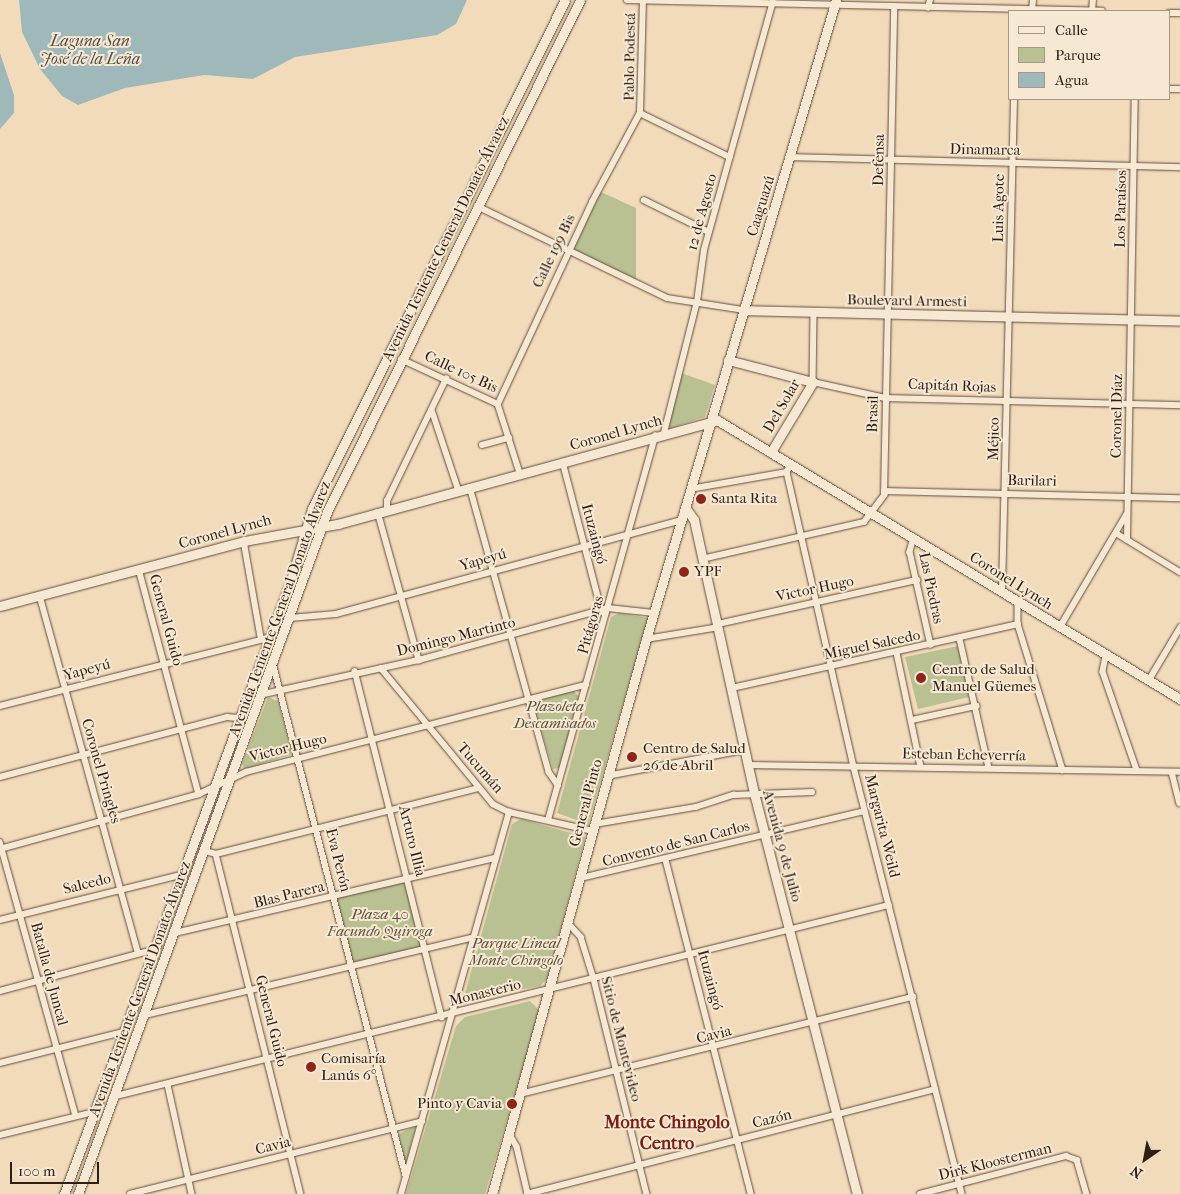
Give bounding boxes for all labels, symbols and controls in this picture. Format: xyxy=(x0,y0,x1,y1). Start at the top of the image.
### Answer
legend xyxy=(1008,10,1170,100)
street label: Pablo Podestá xyxy=(620,13,640,101)
text: Calle xyxy=(1055,21,1088,39)
water label: Laguna San José de la Leña xyxy=(40,31,140,69)
text: Parque xyxy=(1055,46,1101,64)
text: Agua xyxy=(1055,71,1088,89)
street label: Avenida Teniente General Donato Álvarez xyxy=(379,113,513,365)
street label: Defensa xyxy=(870,134,888,186)
street label: Dinamarca xyxy=(949,140,1021,160)
street label: Los Paraísos xyxy=(1111,170,1131,248)
street label: 12 de Agosto xyxy=(683,172,721,252)
street label: Caaguazú xyxy=(743,173,779,239)
street label: Luis Agote xyxy=(989,173,1009,243)
street label: Calle 199 Bis xyxy=(528,211,580,291)
street label: Boulevard Armesti xyxy=(847,291,967,311)
street label: Calle 105 Bis xyxy=(421,347,501,397)
street label: Coronel Díaz xyxy=(1107,374,1127,458)
street label: Capitán Rojas xyxy=(908,375,996,397)
street label: Del Solar xyxy=(759,376,805,436)
street label: Brasil xyxy=(864,395,882,433)
street label: Coronel Lynch xyxy=(568,411,664,455)
street label: Méjico xyxy=(985,417,1003,461)
street label: Barilari xyxy=(1007,472,1057,490)
street label: Avenida Teniente General Donato Álvarez xyxy=(225,479,335,739)
place label: Santa Rita xyxy=(711,490,777,508)
marker: Santa Rita xyxy=(695,493,707,505)
street label: Ituzaingó xyxy=(577,502,611,566)
street label: Coronel Lynch xyxy=(177,511,273,553)
street label: Yapeyú xyxy=(458,545,508,575)
street label: Coronel Lynch xyxy=(966,548,1056,614)
street label: Las Piedras xyxy=(915,551,947,625)
place label: YPF xyxy=(694,563,721,581)
marker: YPF xyxy=(678,566,690,578)
street label: General Guido xyxy=(145,572,187,668)
street label: Victor Hugo xyxy=(775,572,855,606)
street label: Pitágoras xyxy=(574,594,608,656)
street label: Domingo Martinto xyxy=(395,614,517,660)
street label: Miguel Salcedo xyxy=(822,626,922,664)
street label: Yapeyú xyxy=(62,655,112,685)
place label: Centro de Salud Manuel Güemes xyxy=(932,660,1036,695)
marker: Centro de Salud Manuel Güemes xyxy=(914,671,928,685)
park label: Plazoleta Descamisados xyxy=(514,697,596,732)
street label: Coronel Pringles xyxy=(77,716,125,826)
street label: Victor Hugo xyxy=(248,730,328,766)
street label: Tucumán xyxy=(453,739,507,797)
place label: Centro de Salud 26 de Abril xyxy=(643,739,746,774)
street label: Esteban Echeverría xyxy=(902,745,1026,765)
marker: Centro de Salud 26 de Abril xyxy=(625,750,639,764)
street label: General Pinto xyxy=(566,757,606,849)
street label: Margarita Weild xyxy=(860,772,904,880)
street label: Avenida 9 de Julio xyxy=(758,788,806,904)
street label: Arturo Illia xyxy=(394,804,430,878)
street label: Convento de San Carlos xyxy=(600,817,752,871)
street label: Eva Perón xyxy=(321,826,355,894)
street label: Avenida Teniente General Donato Álvarez xyxy=(85,859,195,1119)
street label: Salcedo xyxy=(61,869,113,899)
street label: Blas Parera xyxy=(252,878,326,912)
park label: Plaza 40 Facundo Quiroga xyxy=(327,905,433,940)
street label: Batalla de Juncal xyxy=(27,920,71,1028)
park label: Parque Lineal Monte Chingolo xyxy=(469,934,563,969)
street label: Ituzaingó xyxy=(693,948,727,1012)
street label: General Guido xyxy=(251,973,291,1069)
street label: Sitio de Montevideo xyxy=(597,974,645,1104)
street label: Monasterio xyxy=(447,975,523,1011)
street label: Cavia xyxy=(695,1022,733,1048)
place label: Comisaría Lanús 6° xyxy=(321,1049,386,1084)
marker: Comisaría Lanús 6° xyxy=(305,1061,317,1073)
place label: Pinto y Cavia xyxy=(417,1095,502,1113)
marker: Pinto y Cavia xyxy=(506,1098,518,1110)
street label: Cazón xyxy=(750,1105,794,1133)
district label: Monte Chingolo Centro xyxy=(604,1113,730,1156)
street label: Cavia xyxy=(254,1133,292,1159)
north arrow xyxy=(1120,1134,1170,1184)
street label: Dirk Kloosterman xyxy=(937,1139,1053,1185)
scale bar xyxy=(12,1152,101,1184)
text: 100 m xyxy=(18,1162,56,1180)
text: N xyxy=(1127,1162,1146,1182)

